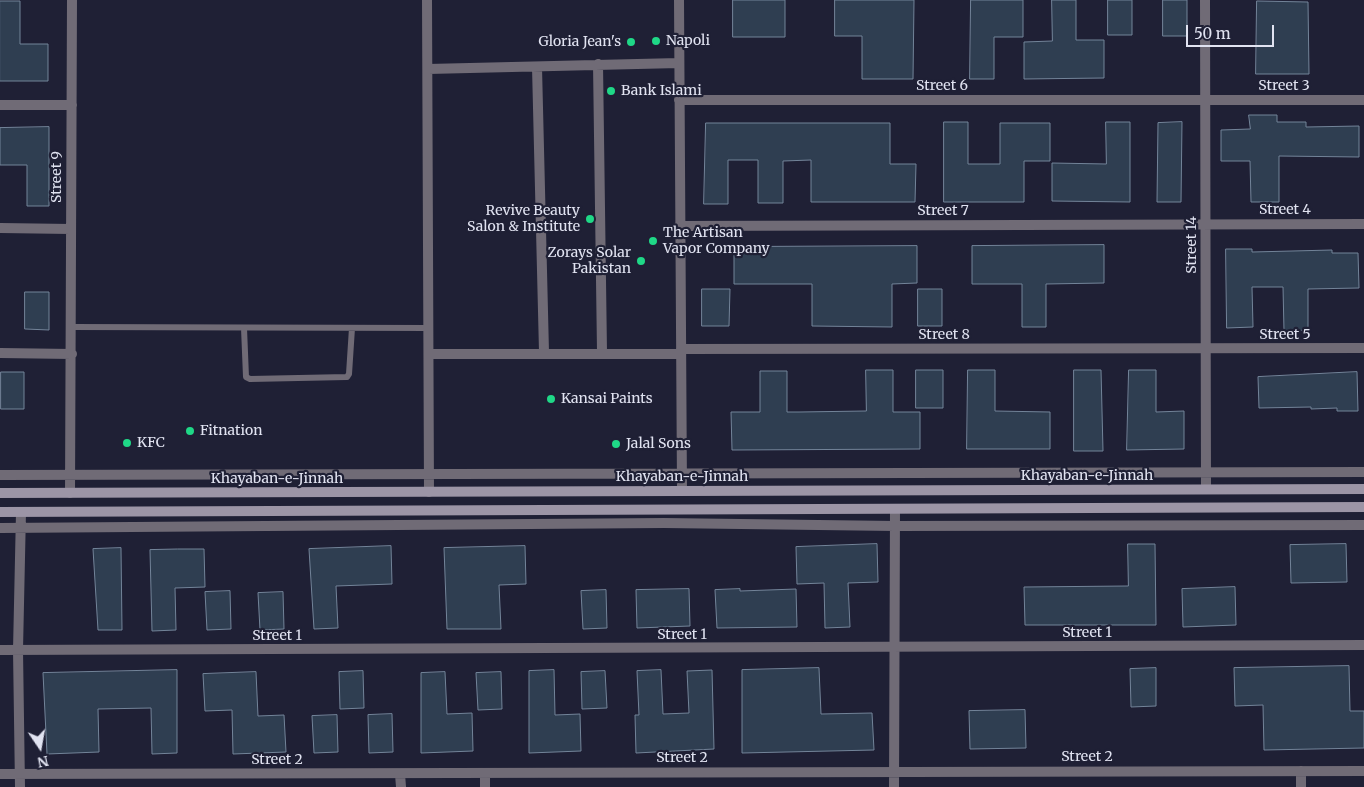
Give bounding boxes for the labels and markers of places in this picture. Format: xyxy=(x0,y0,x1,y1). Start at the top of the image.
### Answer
place label: Napoli xyxy=(666,33,710,49)
place label: Gloria Jean's xyxy=(539,34,621,50)
marker: Napoli xyxy=(650,35,662,47)
marker: Gloria Jean's xyxy=(625,36,637,48)
place label: Bank Islami xyxy=(621,83,702,99)
marker: Bank Islami xyxy=(605,85,617,97)
place label: Revive Beauty Salon & Institute xyxy=(467,203,580,236)
marker: Revive Beauty Salon & Institute xyxy=(584,213,596,225)
place label: The Artisan Vapor Company xyxy=(663,225,770,258)
marker: The Artisan Vapor Company xyxy=(647,235,659,247)
place label: Zorays Solar Pakistan xyxy=(548,245,631,278)
marker: Zorays Solar Pakistan xyxy=(635,255,647,267)
place label: Kansai Paints xyxy=(561,391,653,407)
marker: Kansai Paints xyxy=(545,393,557,405)
place label: Fitnation xyxy=(200,423,262,439)
marker: Fitnation xyxy=(184,425,196,437)
place label: KFC xyxy=(137,435,165,451)
place label: Jalal Sons xyxy=(626,436,691,452)
marker: KFC xyxy=(121,437,133,449)
marker: Jalal Sons xyxy=(610,438,622,450)

